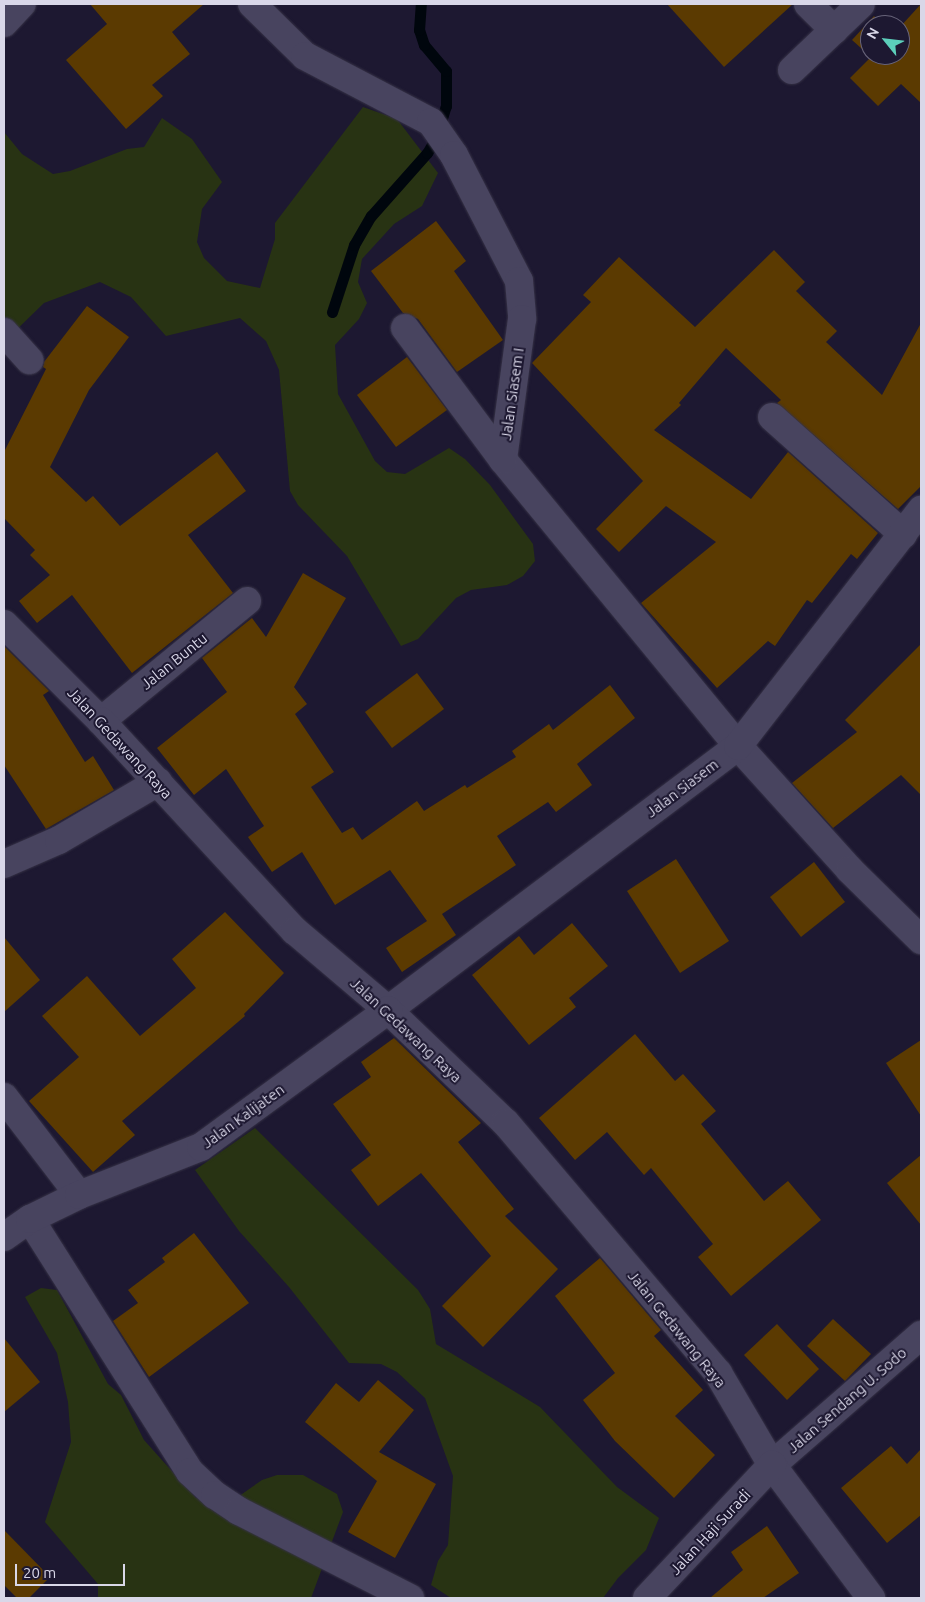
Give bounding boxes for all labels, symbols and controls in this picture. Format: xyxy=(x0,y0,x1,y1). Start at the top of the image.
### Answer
north arrow xyxy=(860,15,910,65)
text: N xyxy=(863,25,882,42)
street label: Jalan Siasem I xyxy=(497,347,527,441)
street label: Jalan Buntu xyxy=(137,629,211,693)
street label: Jalan Gedawang Raya xyxy=(64,684,176,802)
street label: Jalan Siasem xyxy=(642,755,722,821)
street label: Jalan Gedawang Raya xyxy=(347,974,465,1086)
street label: Jalan Kalijaten xyxy=(198,1080,288,1152)
street label: Jalan Gedawang Raya xyxy=(624,1267,730,1391)
street label: Jalan Sendang U. Sodo xyxy=(784,1343,910,1457)
street label: Jalan Haji Suradi xyxy=(666,1486,754,1578)
scale bar xyxy=(18,1554,128,1586)
text: 20 m xyxy=(23,1564,56,1581)

